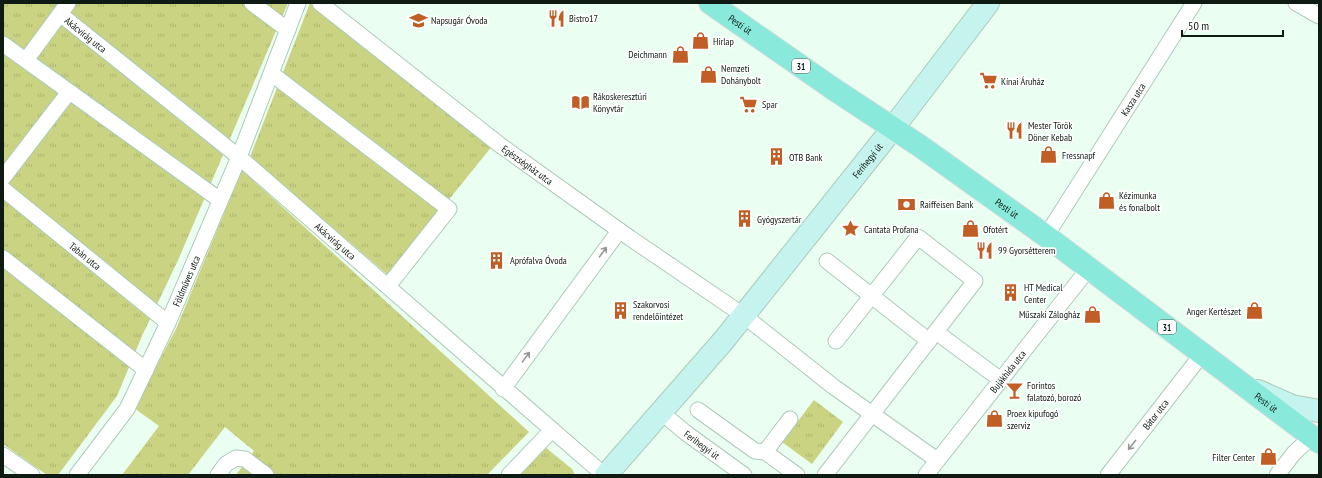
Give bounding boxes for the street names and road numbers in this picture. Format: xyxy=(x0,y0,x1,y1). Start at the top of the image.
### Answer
street label: Pesti út xyxy=(726,11,755,37)
street label: Akácvirág utca xyxy=(62,14,109,55)
road number: 31 xyxy=(792,59,810,73)
street label: Kasza utca xyxy=(1118,80,1148,118)
street label: Ferihegyi út xyxy=(849,140,885,181)
street label: Egészségház utca xyxy=(499,142,556,187)
street label: Pesti út xyxy=(993,195,1022,221)
street label: Akácvirág utca xyxy=(312,220,359,262)
street label: Tabán utca xyxy=(67,239,104,273)
street label: Földműves utca xyxy=(169,253,203,308)
road number: 31 xyxy=(1158,320,1176,334)
street label: Bujákhida utca xyxy=(987,347,1028,395)
street label: Pesti út xyxy=(1252,389,1281,415)
street label: Bátor utca xyxy=(1139,396,1171,432)
street label: Ferihegyi út xyxy=(682,427,723,462)

